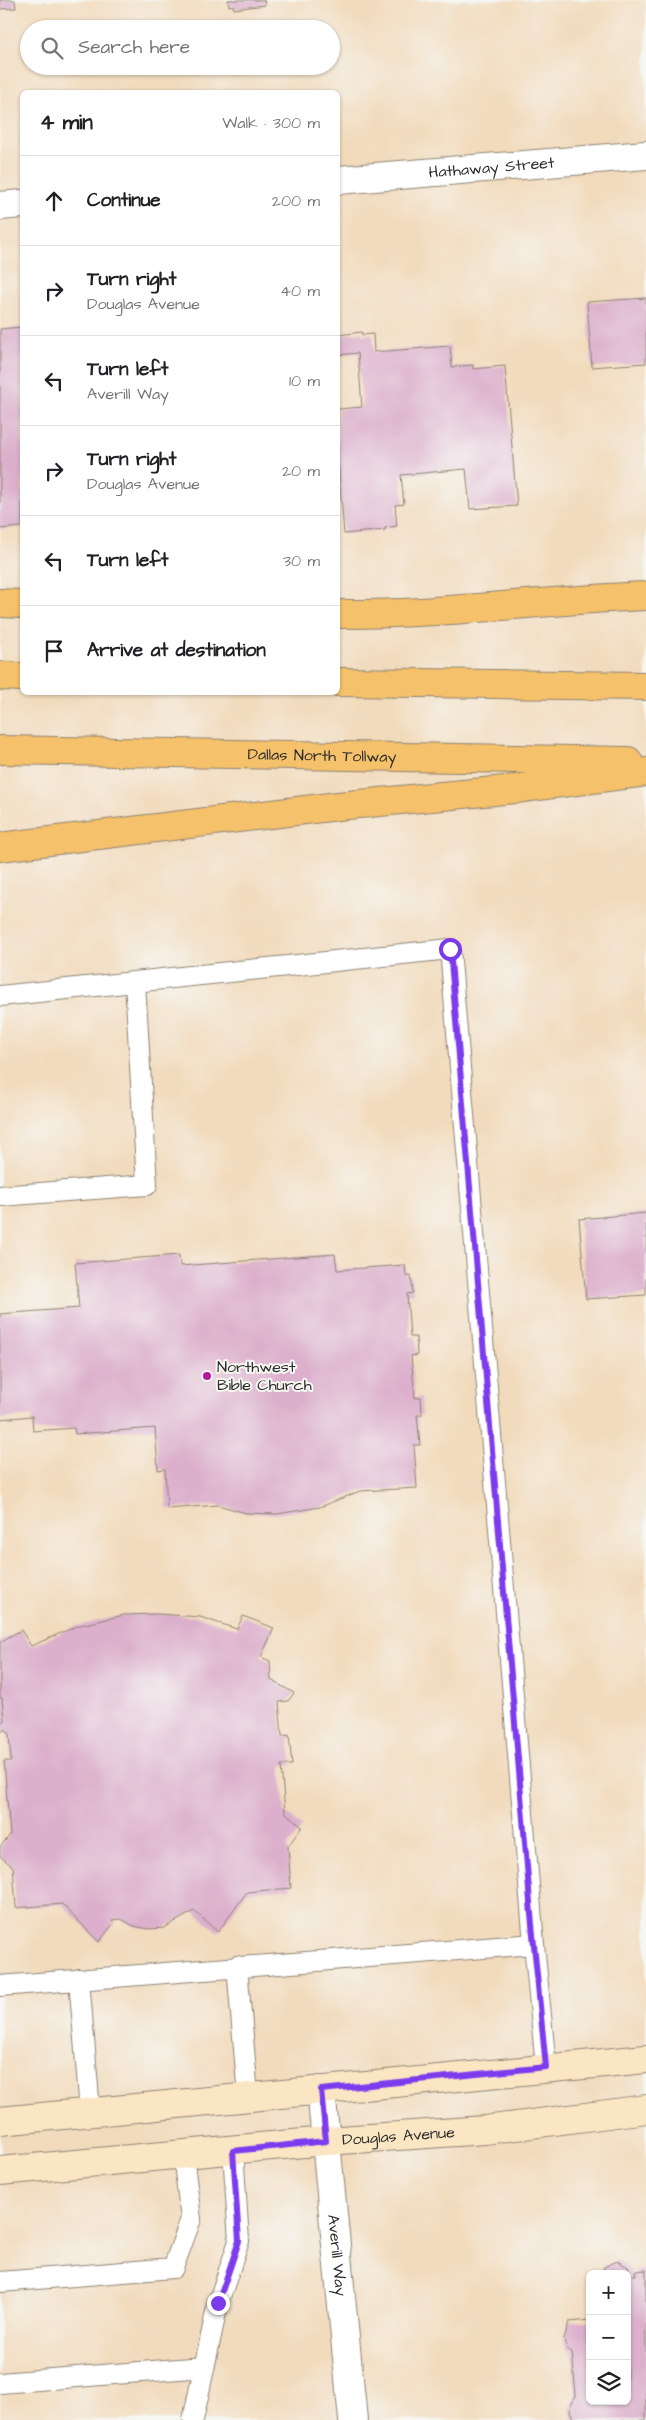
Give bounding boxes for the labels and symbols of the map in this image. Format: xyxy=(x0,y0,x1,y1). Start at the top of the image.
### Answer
street label: Hathaway Street xyxy=(428,151,556,184)
street label: Dallas North Tollway xyxy=(247,743,397,769)
route start xyxy=(439,938,462,961)
place label: Northwest Bible Church xyxy=(217,1356,312,1396)
marker: Northwest Bible Church xyxy=(201,1370,213,1382)
street label: Douglas Avenue xyxy=(341,2121,456,2151)
street label: Averill Way xyxy=(322,2213,352,2297)
route end xyxy=(207,2292,230,2315)

